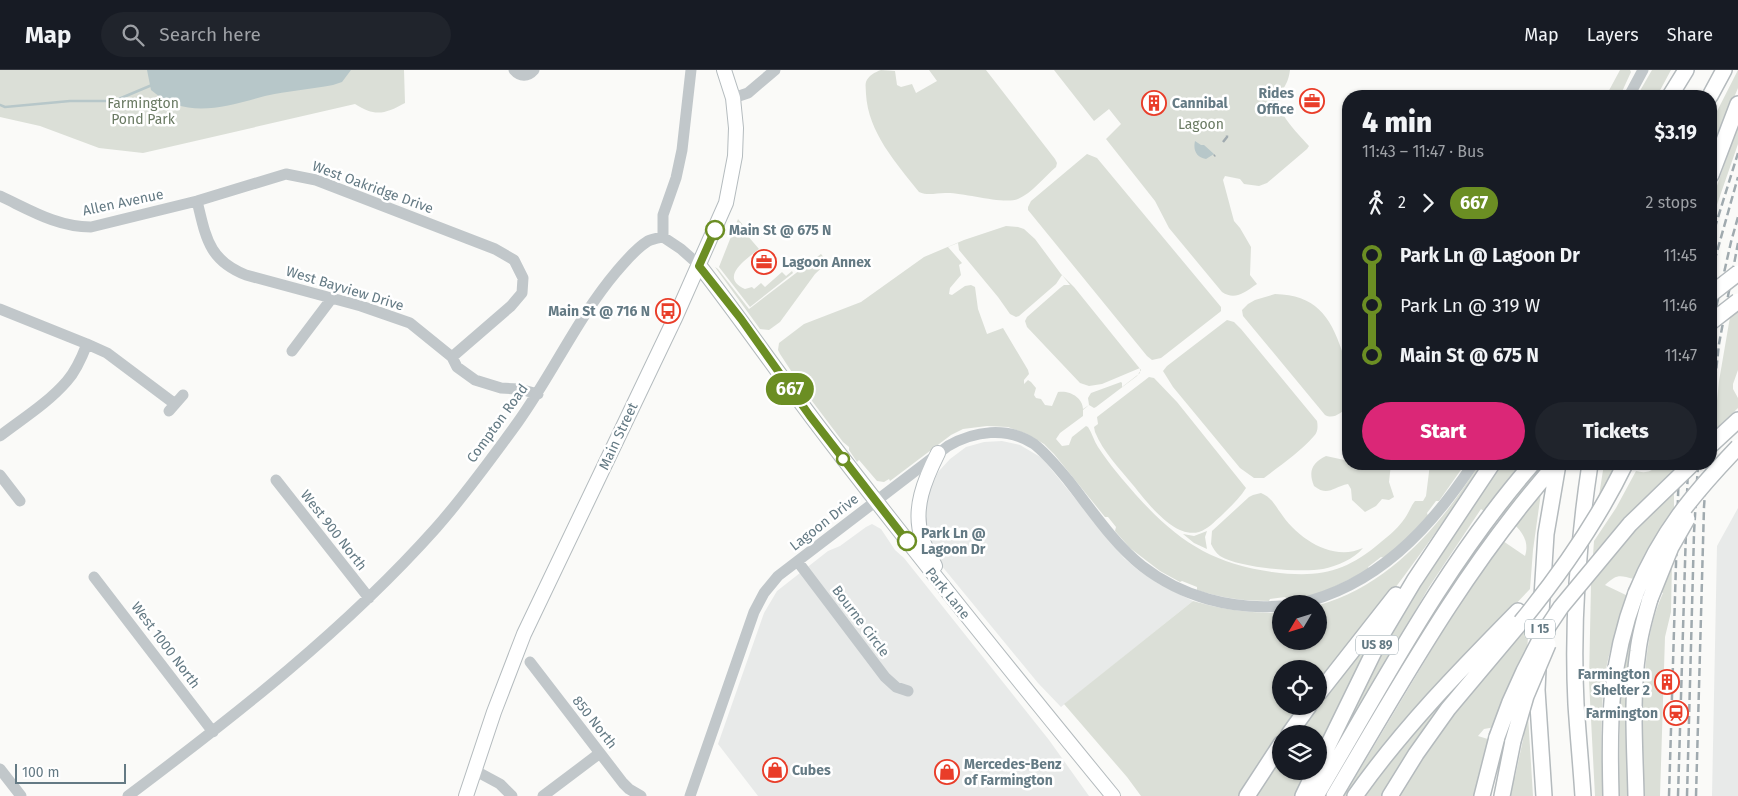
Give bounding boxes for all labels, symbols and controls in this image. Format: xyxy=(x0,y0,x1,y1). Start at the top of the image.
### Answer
search box xyxy=(101,12,451,57)
text: Map xyxy=(25,21,71,49)
icon: search xyxy=(119,21,147,49)
text: Search here xyxy=(159,23,261,46)
text: Map xyxy=(1524,24,1559,46)
text: Layers xyxy=(1587,24,1639,46)
text: Share xyxy=(1667,24,1713,46)
place label: Rides Office xyxy=(1257,85,1294,118)
office icon: Rides Office xyxy=(1299,88,1325,114)
building icon: Cannibal xyxy=(1141,90,1167,116)
park label: Farmington Pond Park xyxy=(107,95,179,128)
place label: Cannibal xyxy=(1172,95,1228,112)
text: 4 min xyxy=(1362,106,1432,139)
park label: Lagoon xyxy=(1178,116,1224,133)
text: $3.19 xyxy=(1655,121,1697,144)
text: 11:43 – 11:47 · Bus xyxy=(1362,142,1484,161)
street label: West Oakridge Drive xyxy=(310,158,436,217)
street label: Allen Avenue xyxy=(81,186,165,219)
icon: walk xyxy=(1362,189,1390,217)
icon: forward xyxy=(1414,189,1442,217)
text: 667 xyxy=(1460,192,1488,214)
text: 2 xyxy=(1398,193,1406,212)
text: 2 stops xyxy=(1646,193,1697,212)
marker: Main St @ 675 N xyxy=(705,220,725,240)
place label: Main St @ 675 N xyxy=(729,222,831,239)
text: Park Ln @ Lagoon Dr xyxy=(1400,244,1580,267)
text: 11:45 xyxy=(1663,246,1697,265)
office icon: Lagoon Annex xyxy=(751,249,777,275)
place label: Lagoon Annex xyxy=(782,254,872,271)
street label: West Bayview Drive xyxy=(284,262,406,314)
text: Park Ln @ 319 W xyxy=(1400,294,1540,317)
text: 11:46 xyxy=(1663,296,1697,315)
bus stop icon: Main St @ 716 N xyxy=(655,298,681,324)
place label: Main St @ 716 N xyxy=(548,303,650,320)
text: Main St @ 675 N xyxy=(1400,344,1539,367)
text: 11:47 xyxy=(1664,346,1697,365)
line badge: 667 xyxy=(761,373,819,405)
text: 667 xyxy=(776,378,804,400)
street label: Compton Road xyxy=(463,381,532,466)
street label: Main Street xyxy=(595,399,642,473)
button: Start xyxy=(1362,402,1525,460)
button: Tickets xyxy=(1535,402,1697,460)
unlabelled marker xyxy=(836,452,850,466)
street label: West 900 North xyxy=(297,487,370,574)
street label: Lagoon Drive xyxy=(787,490,862,554)
place label: Park Ln @ Lagoon Dr xyxy=(921,525,986,558)
marker: Park Ln @ Lagoon Dr xyxy=(897,531,917,551)
street label: Park Lane xyxy=(922,564,974,623)
street label: Bourne Circle xyxy=(828,582,893,660)
north arrow xyxy=(1272,595,1328,650)
map controls xyxy=(1272,595,1327,780)
street label: West 1000 North xyxy=(128,599,204,692)
road number: I 15 xyxy=(1525,620,1555,638)
road number: US 89 xyxy=(1356,636,1398,654)
button: locate xyxy=(1272,660,1327,715)
place label: Farmington Shelter 2 xyxy=(1578,666,1650,699)
building icon: Farmington Shelter 2 xyxy=(1654,669,1680,695)
street label: 850 North xyxy=(569,692,621,752)
station icon: Farmington xyxy=(1663,700,1689,726)
place label: Farmington xyxy=(1586,705,1658,722)
button: layers xyxy=(1272,725,1327,780)
place label: Mercedes-Benz of Farmington xyxy=(964,756,1062,789)
shop icon: Cubes xyxy=(762,757,788,783)
shop icon: Mercedes-Benz of Farmington xyxy=(934,759,960,785)
scale bar xyxy=(15,761,126,784)
place label: Cubes xyxy=(792,762,831,779)
text: 100 m xyxy=(22,764,59,781)

